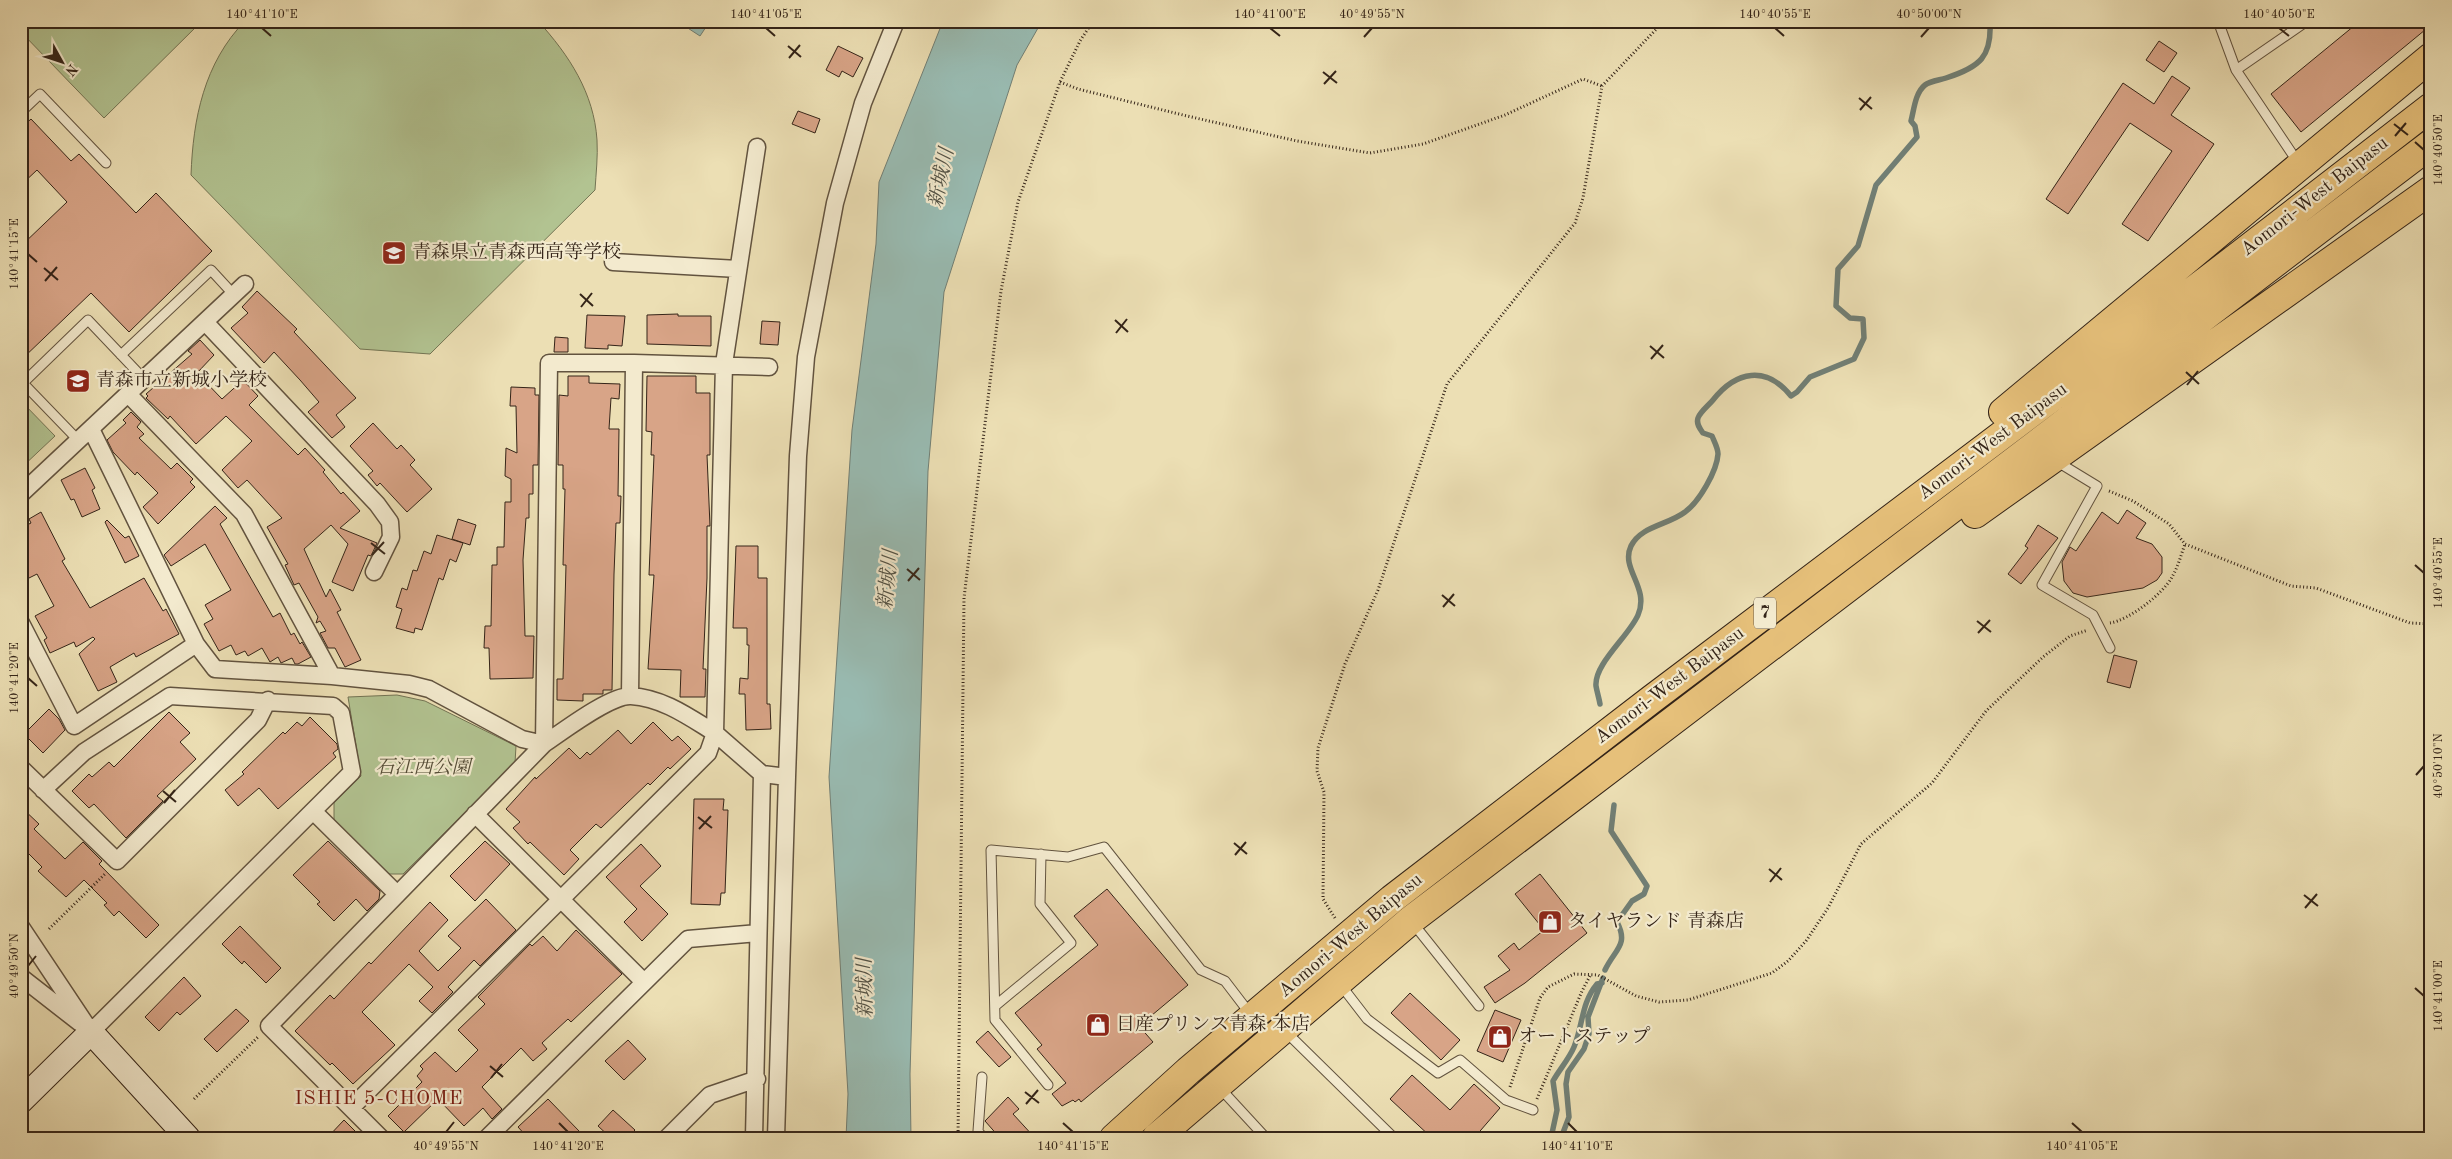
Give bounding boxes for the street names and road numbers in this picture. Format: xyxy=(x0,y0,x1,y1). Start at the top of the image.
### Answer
street label: Aomori-West Baipasu xyxy=(2238,134,2392,260)
street label: Aomori-West Baipasu xyxy=(1915,380,2071,504)
road number: 7 xyxy=(1754,598,1776,628)
street label: Aomori-West Baipasu xyxy=(1592,624,1748,748)
street label: Aomori-West Baipasu xyxy=(1276,871,1426,1001)

